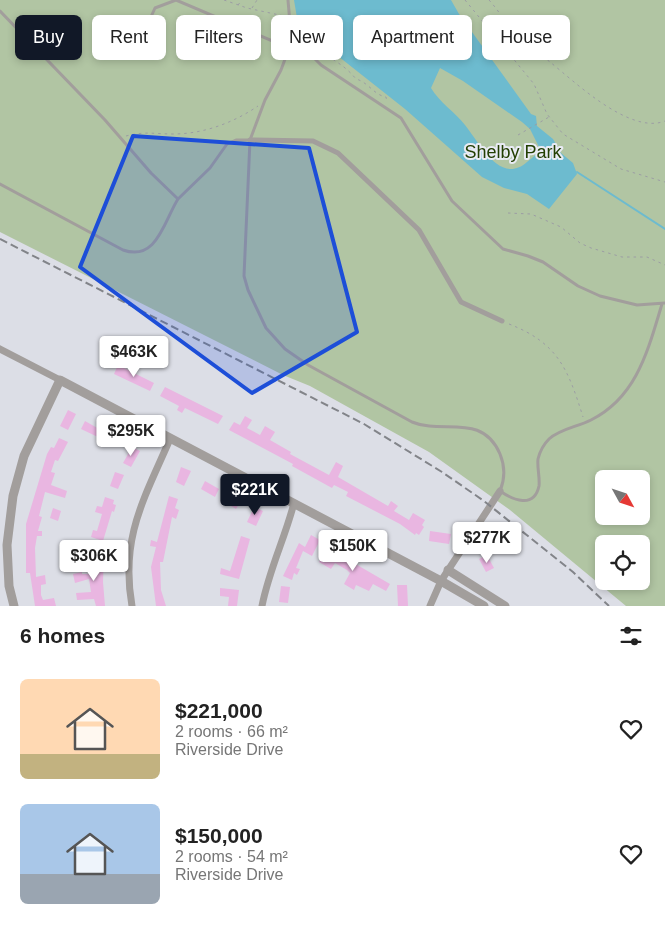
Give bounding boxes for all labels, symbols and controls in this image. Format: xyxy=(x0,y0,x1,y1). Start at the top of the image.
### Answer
chip: Buy xyxy=(15,15,82,60)
chip: Rent xyxy=(92,15,166,60)
chip: Filters xyxy=(176,15,261,60)
chip: New xyxy=(271,15,343,60)
chip: Apartment xyxy=(353,15,472,60)
chip: House xyxy=(482,15,570,60)
park label: Shelby Park xyxy=(464,142,563,162)
pin: $463K xyxy=(99,336,169,378)
text: $463K xyxy=(110,343,158,360)
pin: $295K xyxy=(96,414,166,457)
text: $295K xyxy=(107,422,155,439)
north arrow xyxy=(595,470,650,525)
map controls xyxy=(595,470,650,590)
pin: $221K xyxy=(220,474,290,516)
text: $221K xyxy=(231,481,279,498)
pin: $277K xyxy=(452,522,522,564)
text: $277K xyxy=(463,529,511,546)
pin: $150K xyxy=(318,530,388,572)
button: locate xyxy=(595,535,650,590)
text: $150K xyxy=(329,537,377,554)
pin: $306K xyxy=(59,540,129,582)
text: $306K xyxy=(70,547,118,564)
icon: filters xyxy=(617,622,645,650)
text: 6 homes xyxy=(20,624,105,647)
icon: home xyxy=(60,699,120,759)
text: $221,000 xyxy=(175,699,263,722)
icon: heart xyxy=(617,715,645,743)
text: 2 rooms · 66 m² xyxy=(175,723,288,740)
text: Riverside Drive xyxy=(175,741,283,758)
icon: home xyxy=(60,824,120,884)
text: $150,000 xyxy=(175,824,263,847)
icon: heart xyxy=(617,840,645,868)
text: 2 rooms · 54 m² xyxy=(175,848,288,865)
text: Riverside Drive xyxy=(175,866,283,883)

